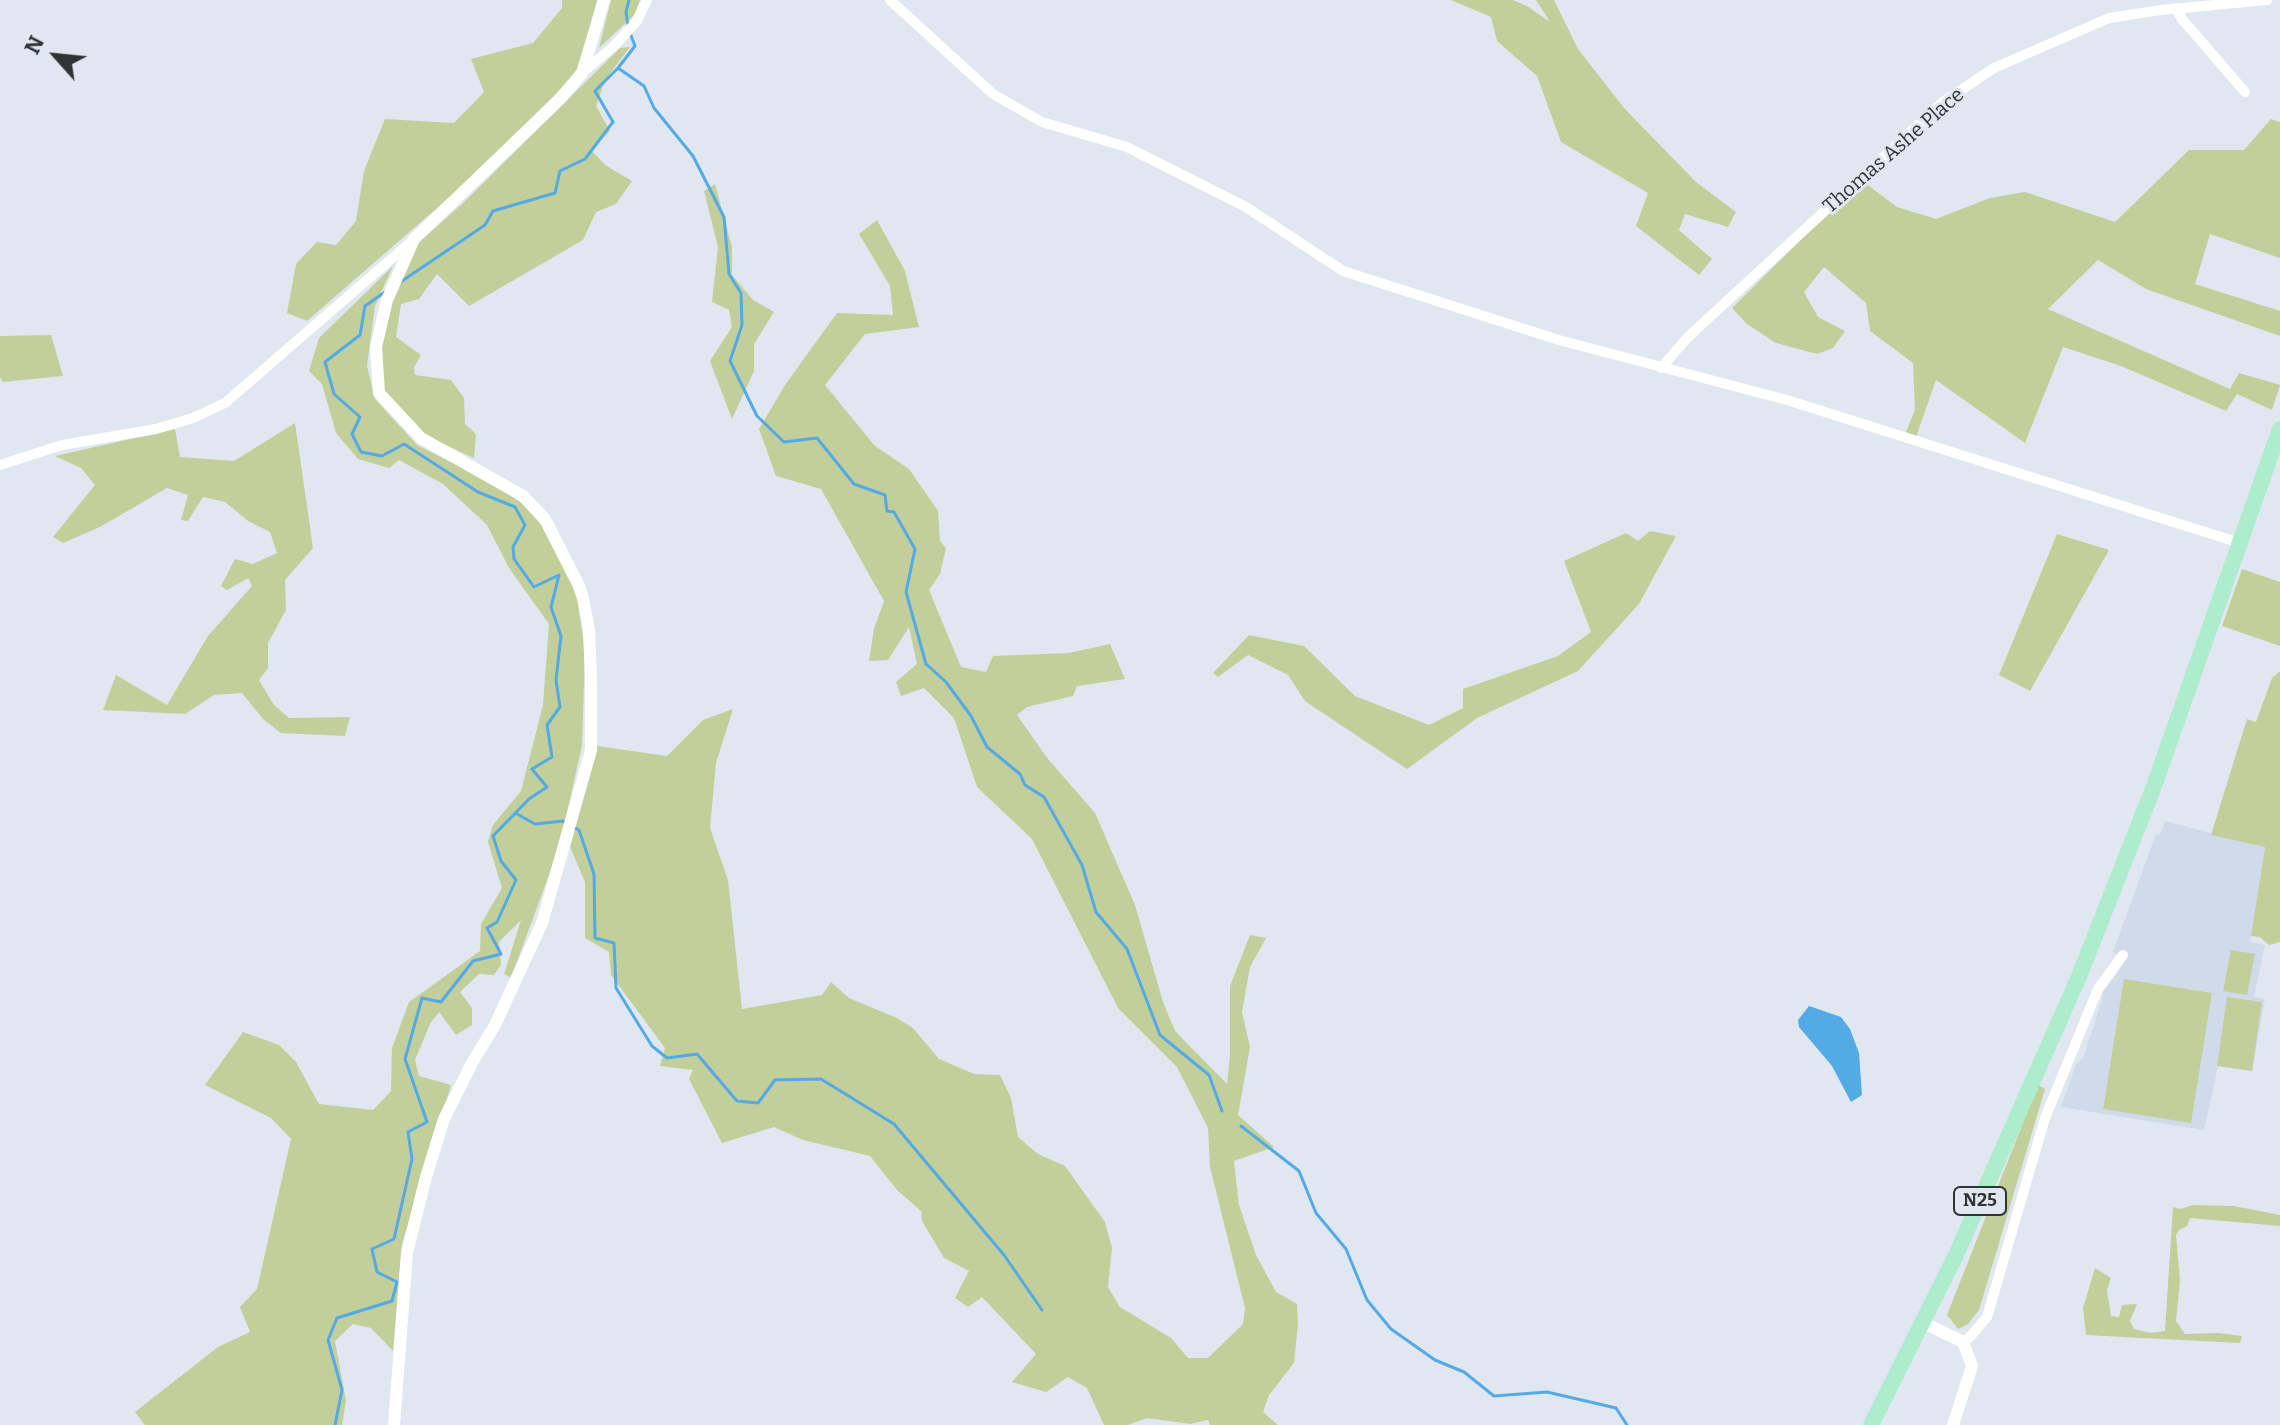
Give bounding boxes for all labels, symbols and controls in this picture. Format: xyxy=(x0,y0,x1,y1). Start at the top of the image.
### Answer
north arrow xyxy=(16,16,96,96)
text: N xyxy=(18,31,50,59)
street label: Thomas Ashe Place xyxy=(1819,83,1969,219)
road number: N25 xyxy=(1954,1187,2006,1215)

